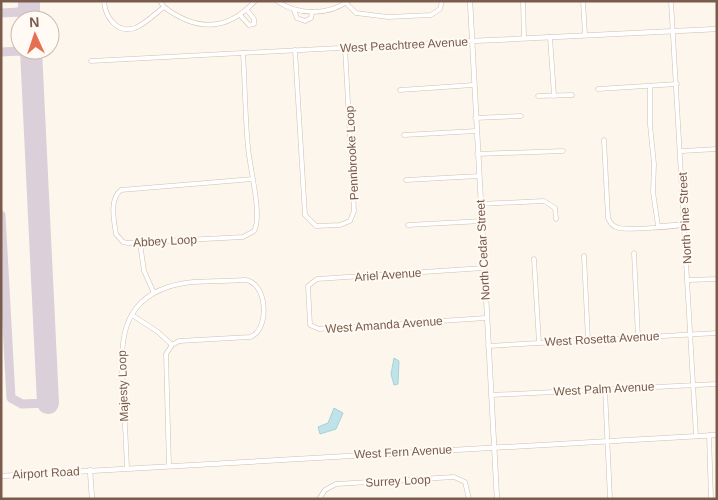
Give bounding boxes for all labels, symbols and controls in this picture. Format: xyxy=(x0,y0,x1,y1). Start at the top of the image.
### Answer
north arrow xyxy=(10,10,60,60)
text: N xyxy=(29,14,40,30)
street label: West Peachtree Avenue xyxy=(340,35,469,55)
street label: Pennbrooke Loop xyxy=(343,105,361,201)
street label: North Pine Street xyxy=(676,171,694,264)
street label: North Cedar Street xyxy=(473,199,493,301)
street label: Abbey Loop xyxy=(133,232,198,250)
street label: Ariel Avenue xyxy=(354,266,422,284)
street label: West Amanda Avenue xyxy=(325,314,443,336)
street label: West Rosetta Avenue xyxy=(544,329,660,349)
street label: Majesty Loop xyxy=(115,350,131,422)
street label: West Palm Avenue xyxy=(553,379,655,399)
street label: West Fern Avenue xyxy=(354,442,453,462)
street label: Airport Road xyxy=(12,464,80,482)
street label: Surrey Loop xyxy=(365,472,431,490)

